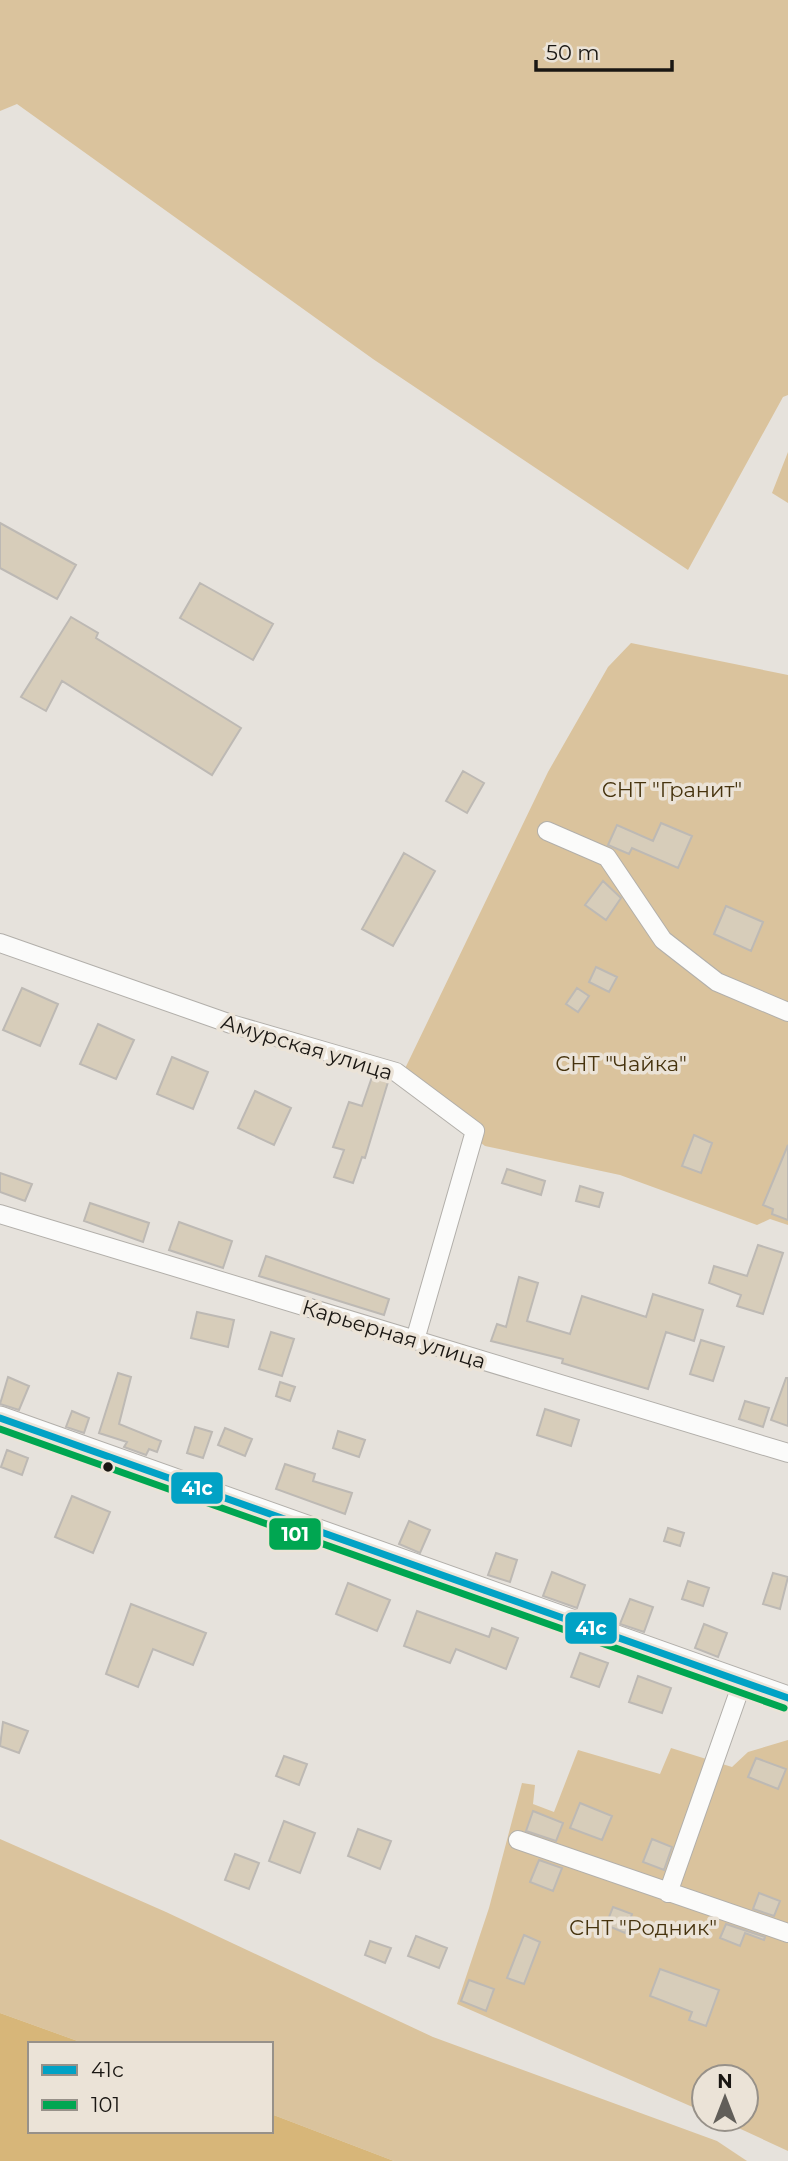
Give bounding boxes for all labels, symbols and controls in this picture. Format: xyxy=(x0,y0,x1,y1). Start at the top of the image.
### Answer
scale bar xyxy=(536,28,672,72)
text: 50 m xyxy=(546,40,600,65)
park label: СНТ "Гранит" xyxy=(602,777,742,802)
street label: Амурская улица xyxy=(218,1009,396,1085)
park label: СНТ "Чайка" xyxy=(555,1051,687,1076)
street label: Карьерная улица xyxy=(299,1294,489,1374)
unlabelled marker xyxy=(101,1460,115,1474)
line badge: 41с xyxy=(170,1471,224,1505)
text: 41с xyxy=(181,1477,213,1500)
line badge: 101 xyxy=(268,1517,322,1551)
text: 101 xyxy=(281,1523,309,1546)
line badge: 41с xyxy=(564,1611,618,1645)
text: 41с xyxy=(575,1617,607,1640)
park label: СНТ "Родник" xyxy=(569,1915,717,1940)
legend xyxy=(28,2042,273,2133)
text: 41с xyxy=(91,2057,124,2082)
north arrow xyxy=(690,2063,760,2133)
text: N xyxy=(717,2070,733,2093)
text: 101 xyxy=(91,2092,120,2117)

